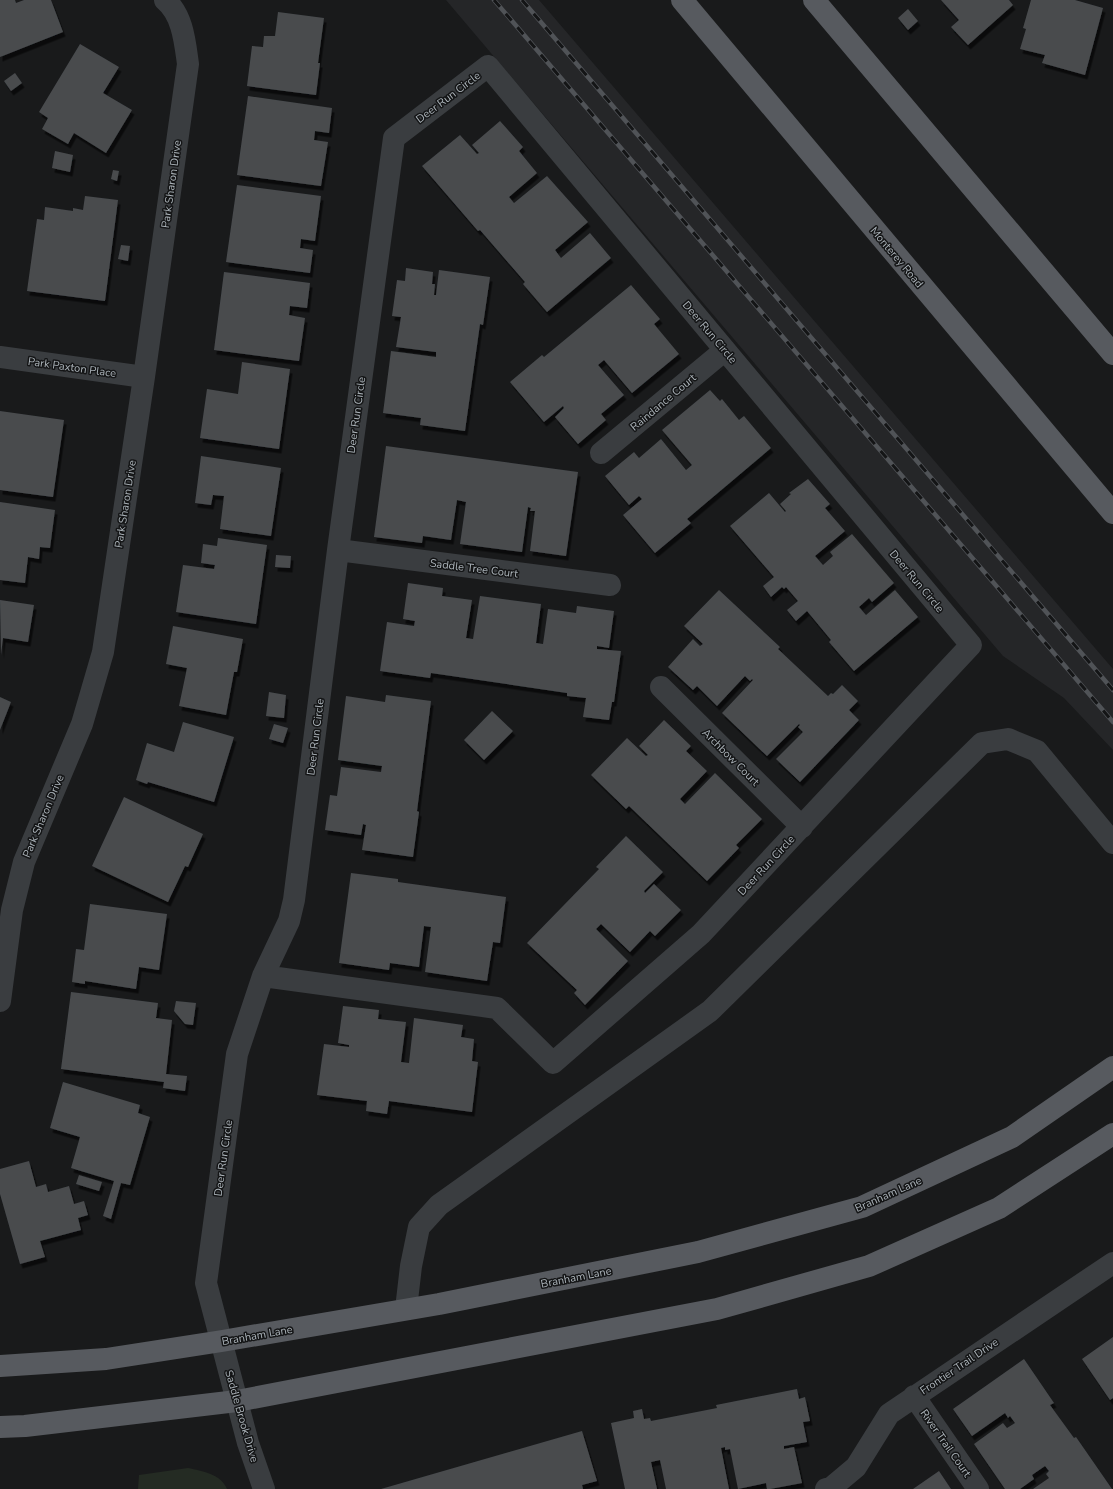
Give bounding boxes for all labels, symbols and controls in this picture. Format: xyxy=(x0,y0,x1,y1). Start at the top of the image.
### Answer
street label: Deer Run Circle xyxy=(413,68,484,127)
street label: Park Sharon Drive xyxy=(158,139,185,229)
street label: Monterey Road xyxy=(867,224,927,291)
street label: Deer Run Circle xyxy=(679,298,740,367)
street label: Park Paxton Place xyxy=(27,354,117,381)
street label: Raindance Court xyxy=(627,370,699,434)
street label: Deer Run Circle xyxy=(344,376,369,454)
street label: Park Sharon Drive xyxy=(111,459,140,549)
street label: Deer Run Circle xyxy=(886,547,947,616)
street label: Saddle Tree Court xyxy=(429,556,519,581)
street label: Deer Run Circle xyxy=(303,698,328,776)
street label: Archbow Court xyxy=(699,725,763,789)
street label: Park Sharon Drive xyxy=(19,772,68,860)
street label: Deer Run Circle xyxy=(735,832,798,899)
street label: Deer Run Circle xyxy=(211,1119,236,1197)
street label: Branham Lane xyxy=(852,1173,924,1216)
street label: Branham Lane xyxy=(540,1263,613,1292)
street label: Branham Lane xyxy=(221,1322,294,1349)
street label: Frontier Trail Drive xyxy=(917,1335,1001,1398)
street label: Saddle Brook Drive xyxy=(221,1368,262,1464)
street label: River Trail Court xyxy=(917,1406,975,1480)

